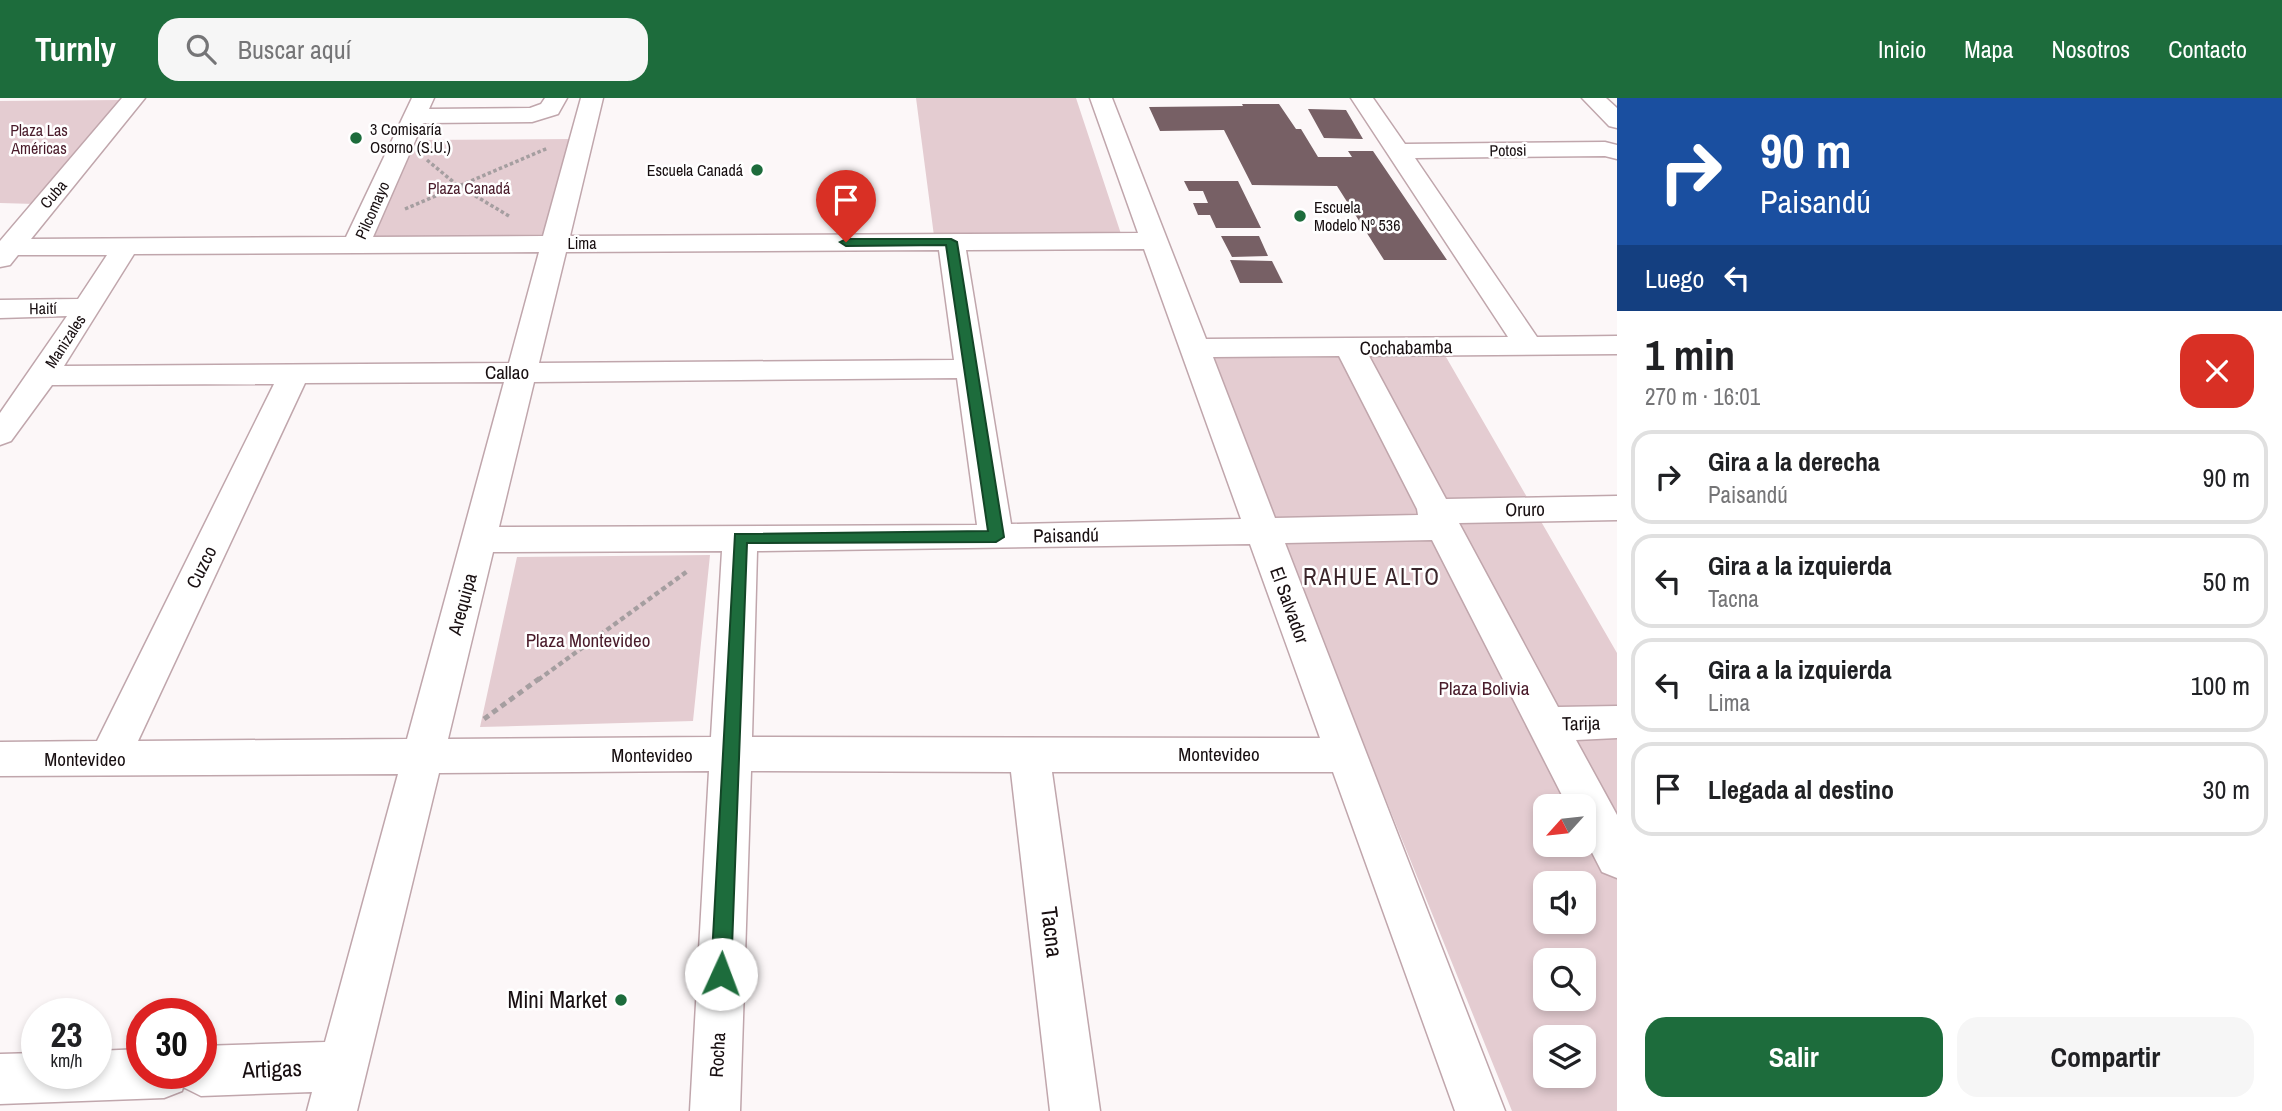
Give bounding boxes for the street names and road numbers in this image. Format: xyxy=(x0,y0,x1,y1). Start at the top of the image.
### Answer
street label: Potosi xyxy=(1489,139,1527,161)
street label: Cuba xyxy=(34,174,72,213)
street label: Pilcomayo xyxy=(349,178,395,242)
street label: Lima xyxy=(567,232,597,254)
street label: Haití xyxy=(29,297,57,319)
street label: Manizales xyxy=(39,310,91,372)
street label: Cochabamba xyxy=(1359,333,1453,361)
street label: Callao xyxy=(485,359,529,385)
street label: Oruro xyxy=(1505,496,1545,522)
street label: Paisandú xyxy=(1033,521,1099,549)
street label: Cuzco xyxy=(180,541,222,593)
street label: El Salvador xyxy=(1264,563,1316,648)
street label: Arequipa xyxy=(441,570,483,639)
street label: Tarija xyxy=(1562,710,1601,736)
street label: Montevideo xyxy=(1178,741,1260,767)
street label: Montevideo xyxy=(611,742,693,768)
street label: Montevideo xyxy=(44,746,126,772)
street label: Tacna xyxy=(1034,905,1071,959)
street label: Rocha xyxy=(703,1032,731,1078)
street label: Artigas xyxy=(241,1052,302,1085)

